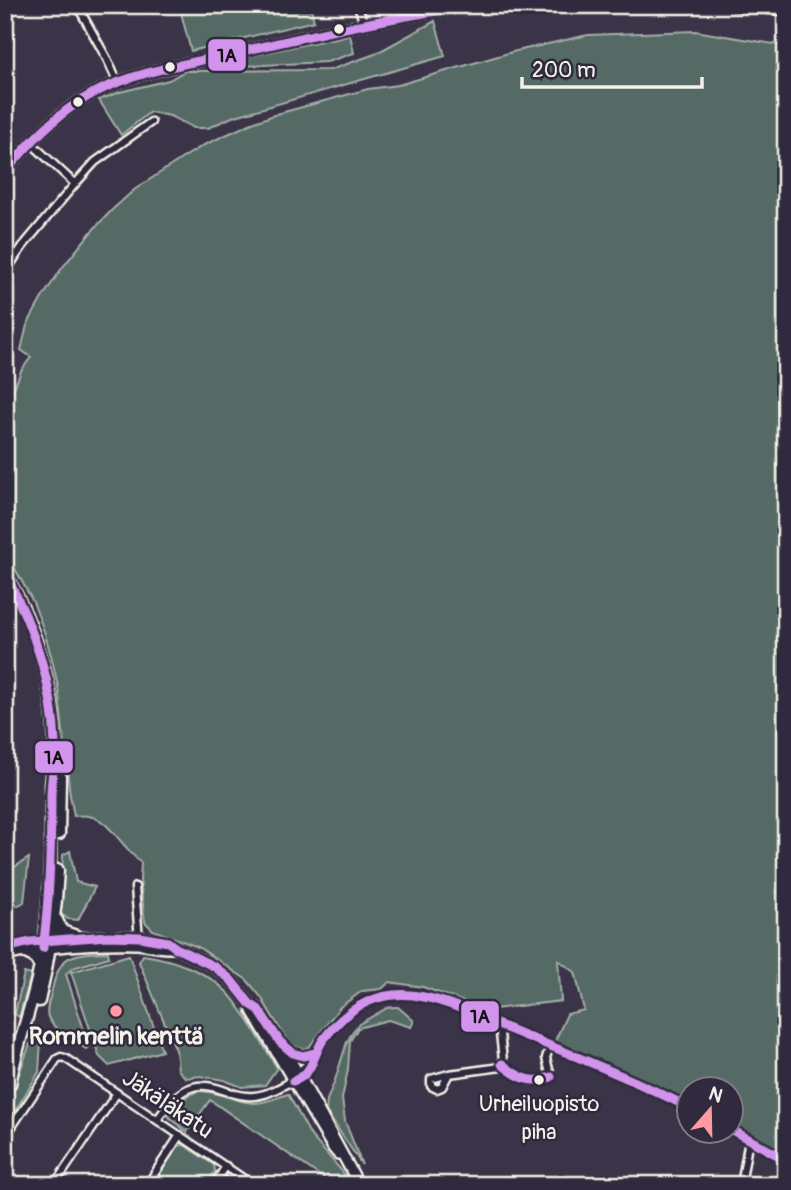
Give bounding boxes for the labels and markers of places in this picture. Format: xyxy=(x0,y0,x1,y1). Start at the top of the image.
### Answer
unlabelled marker xyxy=(332,22,346,36)
unlabelled marker xyxy=(163,60,177,74)
unlabelled marker xyxy=(71,95,85,109)
marker: Rommelin kenttä xyxy=(108,1003,124,1019)
place label: Rommelin kenttä xyxy=(29,1022,203,1051)
marker: Urheiluopisto piha xyxy=(532,1073,546,1087)
place label: Urheiluopisto piha xyxy=(479,1090,600,1146)

